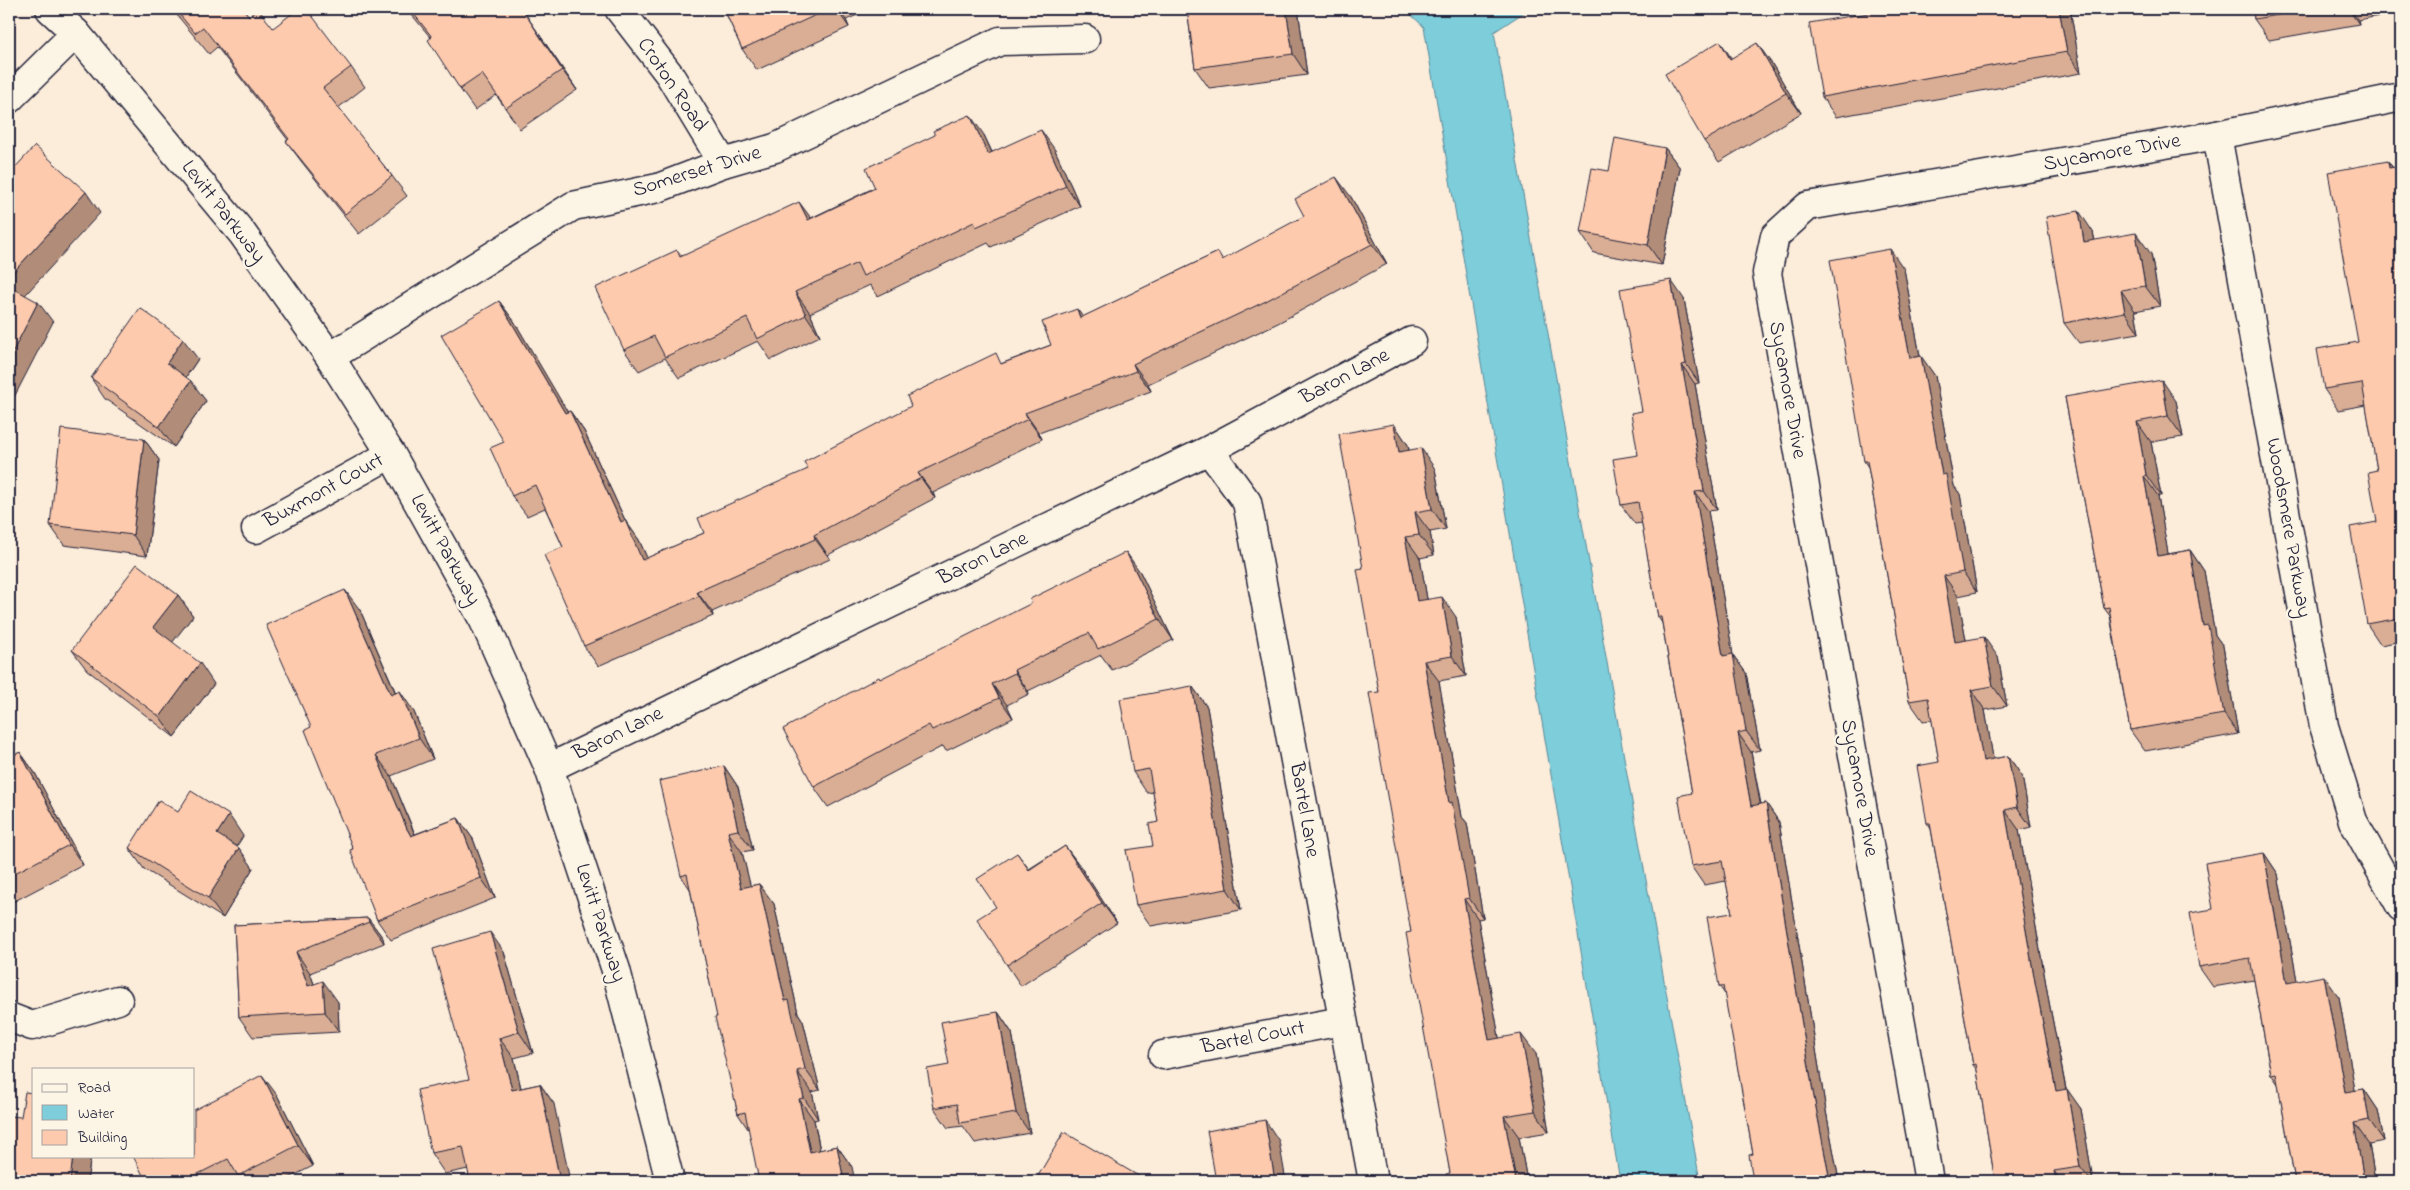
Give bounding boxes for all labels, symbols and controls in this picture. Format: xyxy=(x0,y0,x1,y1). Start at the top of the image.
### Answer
street label: Croton Road xyxy=(629,32,715,138)
street label: Sycamore Drive xyxy=(2041,126,2184,182)
street label: Somerset Drive xyxy=(629,138,765,206)
street label: Levitt Parkway xyxy=(172,154,273,271)
street label: Sycamore Drive xyxy=(1758,319,1814,462)
street label: Baron Lane xyxy=(1294,341,1396,414)
street label: Woodsmere Parkway xyxy=(2255,436,2319,621)
street label: Buxmont Court xyxy=(258,446,390,537)
street label: Levitt Parkway xyxy=(400,489,488,612)
street label: Baron Lane xyxy=(932,524,1034,594)
street label: Baron Lane xyxy=(567,699,669,769)
street label: Sycamore Drive xyxy=(1830,717,1886,860)
street label: Bartel Lane xyxy=(1281,759,1327,860)
street label: Levitt Parkway xyxy=(565,860,633,987)
street label: Bartel Court xyxy=(1198,1013,1307,1063)
legend xyxy=(32,1068,195,1158)
text: Road xyxy=(78,1077,111,1099)
text: Water xyxy=(78,1103,114,1125)
text: Building xyxy=(77,1127,127,1150)

